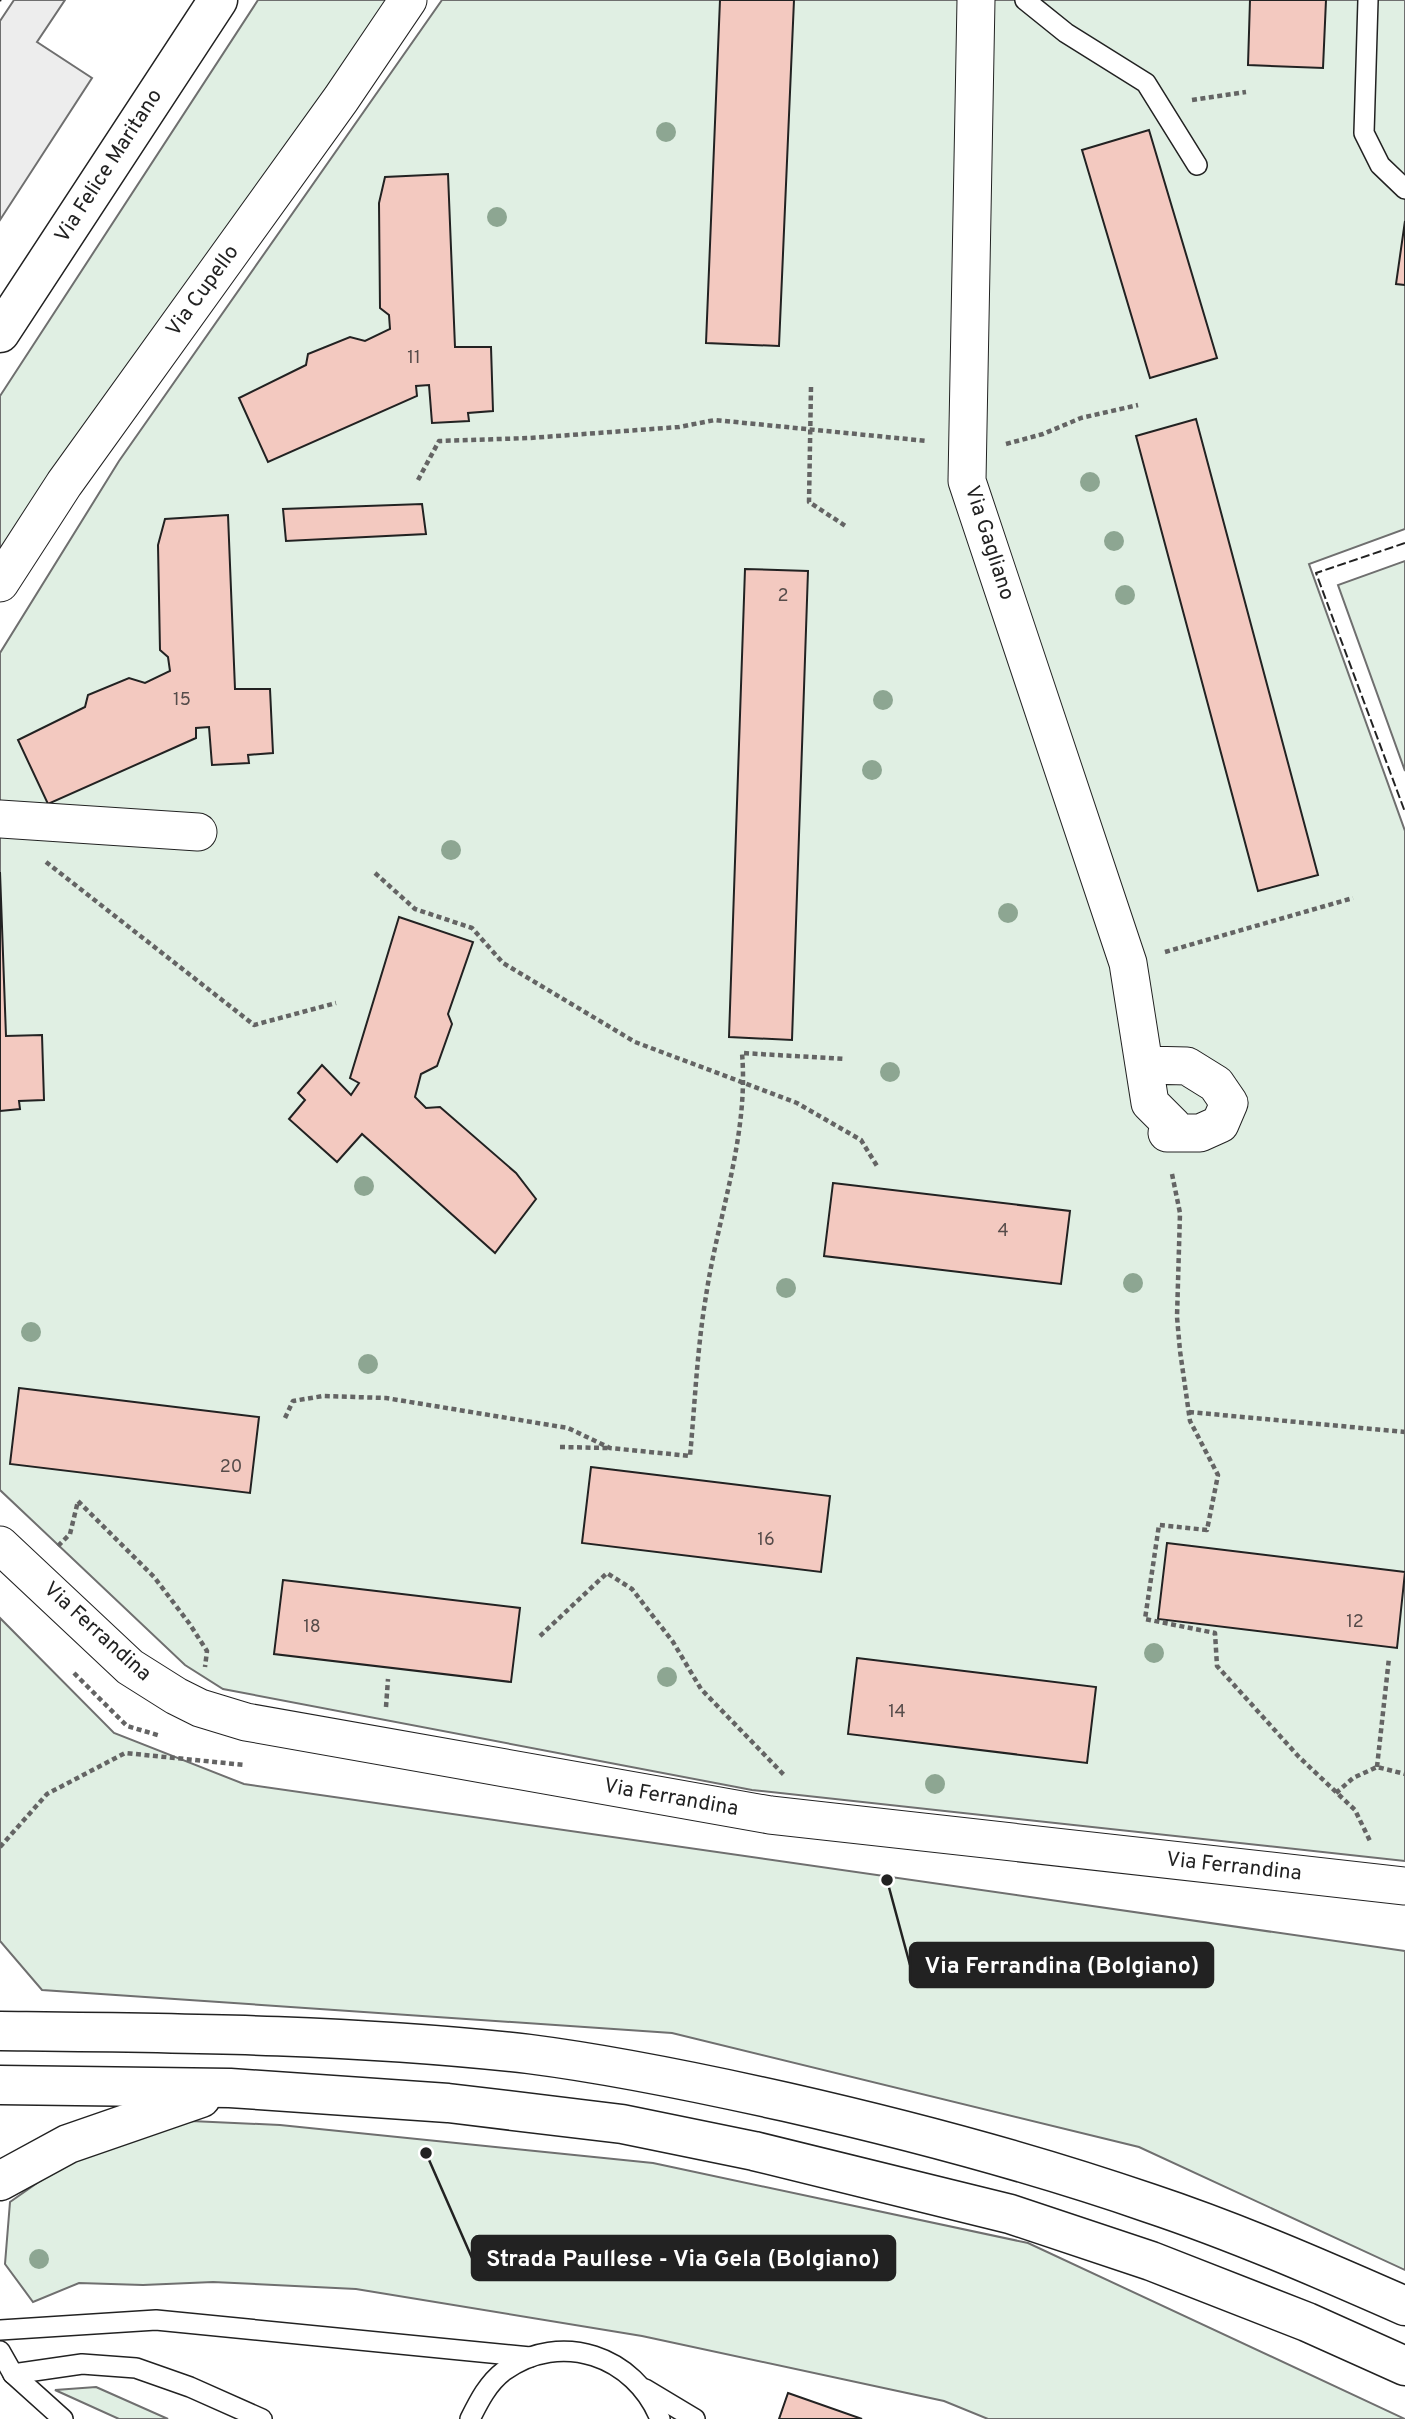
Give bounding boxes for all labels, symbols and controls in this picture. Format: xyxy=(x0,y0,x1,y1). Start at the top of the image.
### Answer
street label: Via Felice Maritano xyxy=(49,84,169,248)
street label: Via Cupello xyxy=(161,240,245,342)
house number: 11 xyxy=(407,347,421,370)
street label: Via Gagliano xyxy=(958,482,1020,604)
house number: 2 xyxy=(777,585,789,608)
house number: 15 xyxy=(173,689,191,712)
house number: 4 xyxy=(997,1220,1009,1243)
house number: 20 xyxy=(220,1456,242,1479)
house number: 16 xyxy=(757,1529,775,1552)
street label: Via Ferrandina xyxy=(37,1576,157,1688)
house number: 12 xyxy=(1346,1611,1364,1634)
house number: 18 xyxy=(303,1616,321,1639)
house number: 14 xyxy=(888,1701,906,1724)
street label: Via Ferrandina xyxy=(602,1773,740,1823)
street label: Via Ferrandina xyxy=(1165,1846,1303,1888)
callout: Via Ferrandina (Bolgiano) xyxy=(910,1943,1213,1987)
text: Via Ferrandina (Bolgiano) xyxy=(925,1953,1199,1982)
callout: Strada Paullese - Via Gela (Bolgiano) xyxy=(472,2236,895,2280)
text: Strada Paullese - Via Gela (Bolgiano) xyxy=(486,2246,880,2275)

